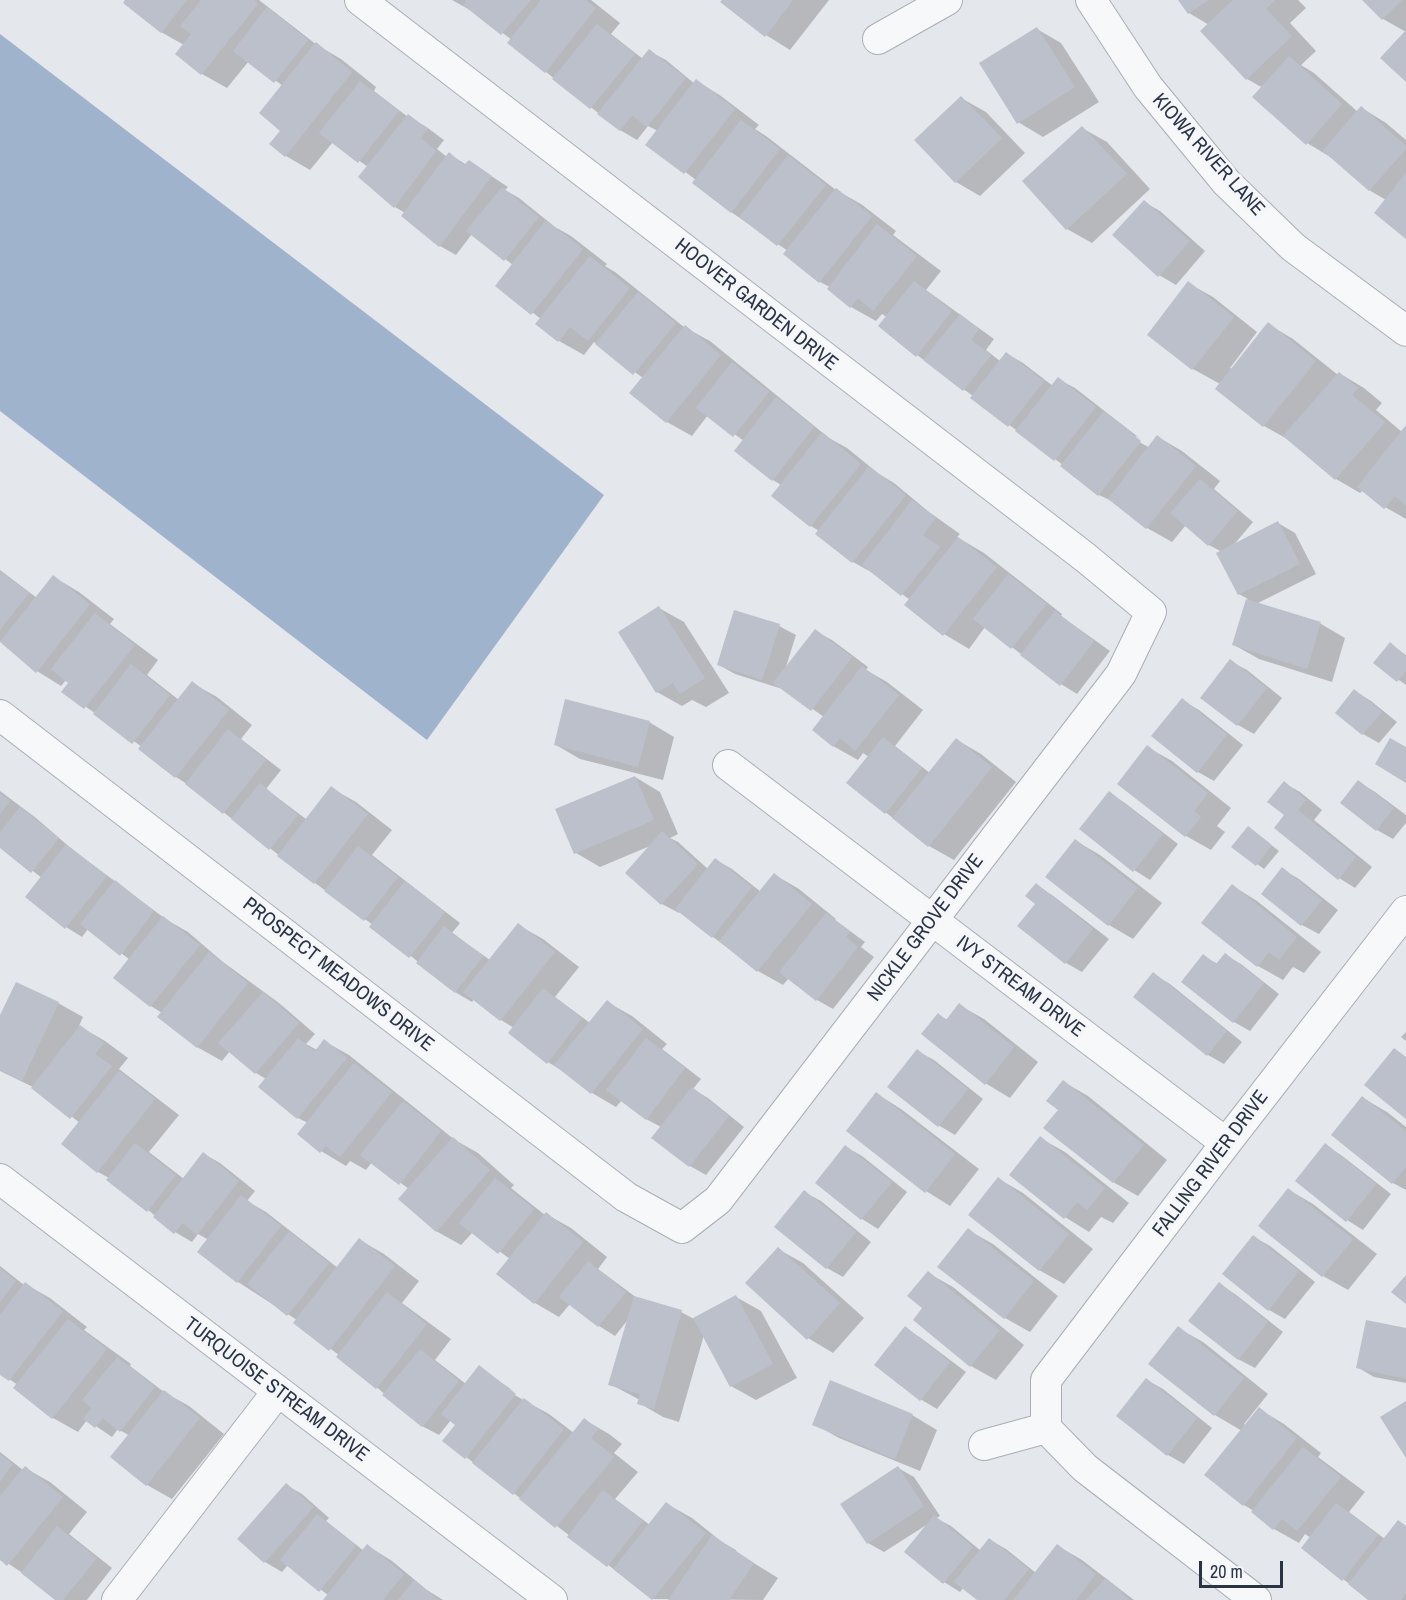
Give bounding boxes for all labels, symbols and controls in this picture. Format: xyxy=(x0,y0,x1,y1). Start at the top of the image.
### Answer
street label: KIOWA RIVER LANE xyxy=(1147,89,1269,221)
street label: HOOVER GARDEN DRIVE xyxy=(670,234,842,376)
street label: NICKLE GROVE DRIVE xyxy=(863,850,989,1006)
street label: PROSPECT MEADOWS DRIVE xyxy=(238,893,438,1057)
street label: IVY STREAM DRIVE xyxy=(951,931,1089,1043)
street label: FALLING RIVER DRIVE xyxy=(1148,1086,1274,1242)
street label: TURQUOISE STREAM DRIVE xyxy=(179,1313,373,1467)
scale bar xyxy=(1202,1549,1286,1587)
text: 20 m xyxy=(1210,1559,1243,1584)

